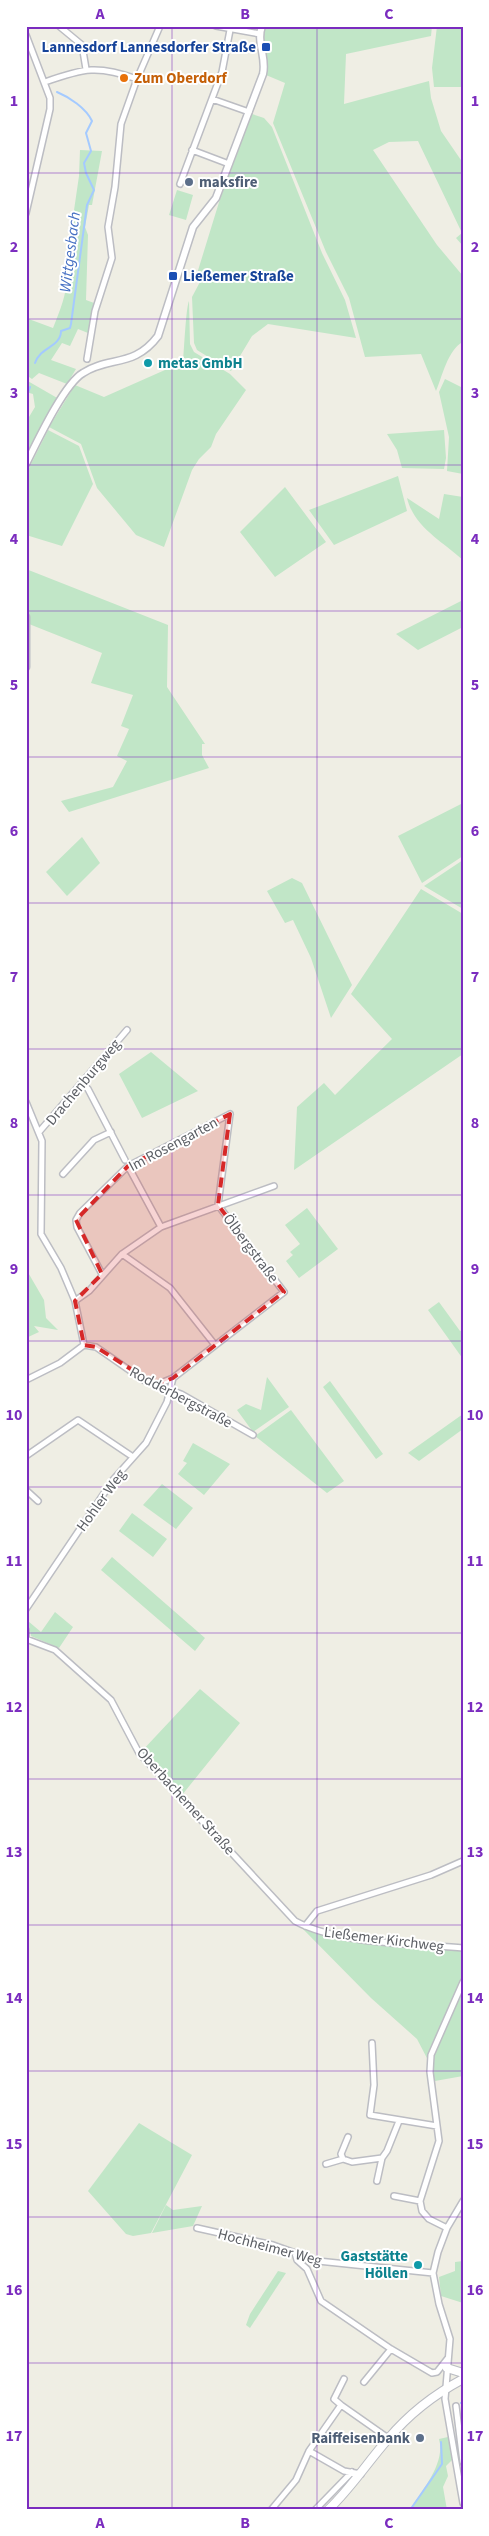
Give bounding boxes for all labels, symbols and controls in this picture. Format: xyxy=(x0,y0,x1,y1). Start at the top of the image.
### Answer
text: A xyxy=(94,3,105,25)
text: B xyxy=(240,3,250,25)
text: C xyxy=(384,3,394,25)
place label: Lannesdorf Lannesdorfer Straße xyxy=(42,37,256,58)
marker: Lannesdorf Lannesdorfer Straße xyxy=(260,41,272,53)
place label: Zum Oberdorf xyxy=(134,68,228,89)
marker: Zum Oberdorf xyxy=(118,72,130,84)
text: 1 xyxy=(10,90,18,112)
text: 1 xyxy=(471,90,479,112)
place label: maksfire xyxy=(199,172,258,193)
marker: maksfire xyxy=(183,176,195,188)
water label: Wittgesbach xyxy=(54,211,86,294)
text: 2 xyxy=(10,236,18,258)
text: 2 xyxy=(471,236,479,258)
place label: Ließemer Straße xyxy=(183,266,294,287)
marker: Ließemer Straße xyxy=(167,270,179,282)
place label: metas GmbH xyxy=(158,353,243,374)
marker: metas GmbH xyxy=(142,357,154,369)
text: 3 xyxy=(10,382,18,404)
text: 3 xyxy=(471,382,479,404)
text: 4 xyxy=(10,528,19,550)
text: 4 xyxy=(471,528,480,550)
text: 5 xyxy=(10,674,18,696)
text: 5 xyxy=(471,674,479,696)
text: 6 xyxy=(10,820,18,842)
text: 6 xyxy=(471,820,479,842)
text: 7 xyxy=(10,966,18,988)
text: 7 xyxy=(471,966,479,988)
street label: Drachenburgweg xyxy=(41,1034,126,1130)
text: 8 xyxy=(10,1112,18,1134)
street label: Im Rosengarten xyxy=(125,1112,222,1177)
text: 8 xyxy=(471,1112,479,1134)
street label: Ölbergstraße xyxy=(218,1209,284,1287)
text: 9 xyxy=(10,1258,18,1280)
text: 9 xyxy=(471,1258,479,1280)
street label: Rodderbergstraße xyxy=(126,1361,236,1433)
text: 10 xyxy=(6,1404,22,1426)
text: 10 xyxy=(467,1404,483,1426)
street label: Hohler Weg xyxy=(72,1465,131,1536)
text: 11 xyxy=(6,1550,22,1572)
text: 11 xyxy=(467,1550,483,1572)
text: 12 xyxy=(6,1696,22,1718)
text: 12 xyxy=(467,1696,483,1718)
street label: Oberbachemer Straße xyxy=(132,1743,240,1860)
text: 13 xyxy=(6,1841,22,1863)
text: 13 xyxy=(467,1841,483,1863)
street label: Ließemer Kirchweg xyxy=(323,1922,445,1957)
text: 14 xyxy=(6,1987,23,2009)
text: 14 xyxy=(467,1987,484,2009)
text: 15 xyxy=(6,2133,22,2155)
text: 15 xyxy=(467,2133,483,2155)
street label: Hochheimer Weg xyxy=(216,2224,325,2272)
place label: Gaststätte Höllen xyxy=(340,2246,408,2284)
marker: Gaststätte Höllen xyxy=(412,2259,424,2271)
text: 16 xyxy=(6,2279,22,2301)
text: 16 xyxy=(467,2279,483,2301)
text: 17 xyxy=(6,2425,22,2447)
text: 17 xyxy=(467,2425,483,2447)
place label: Raiffeisenbank xyxy=(311,2428,411,2449)
marker: Raiffeisenbank xyxy=(414,2432,426,2444)
text: A xyxy=(94,2512,105,2534)
text: B xyxy=(240,2512,250,2534)
text: C xyxy=(384,2512,394,2534)

